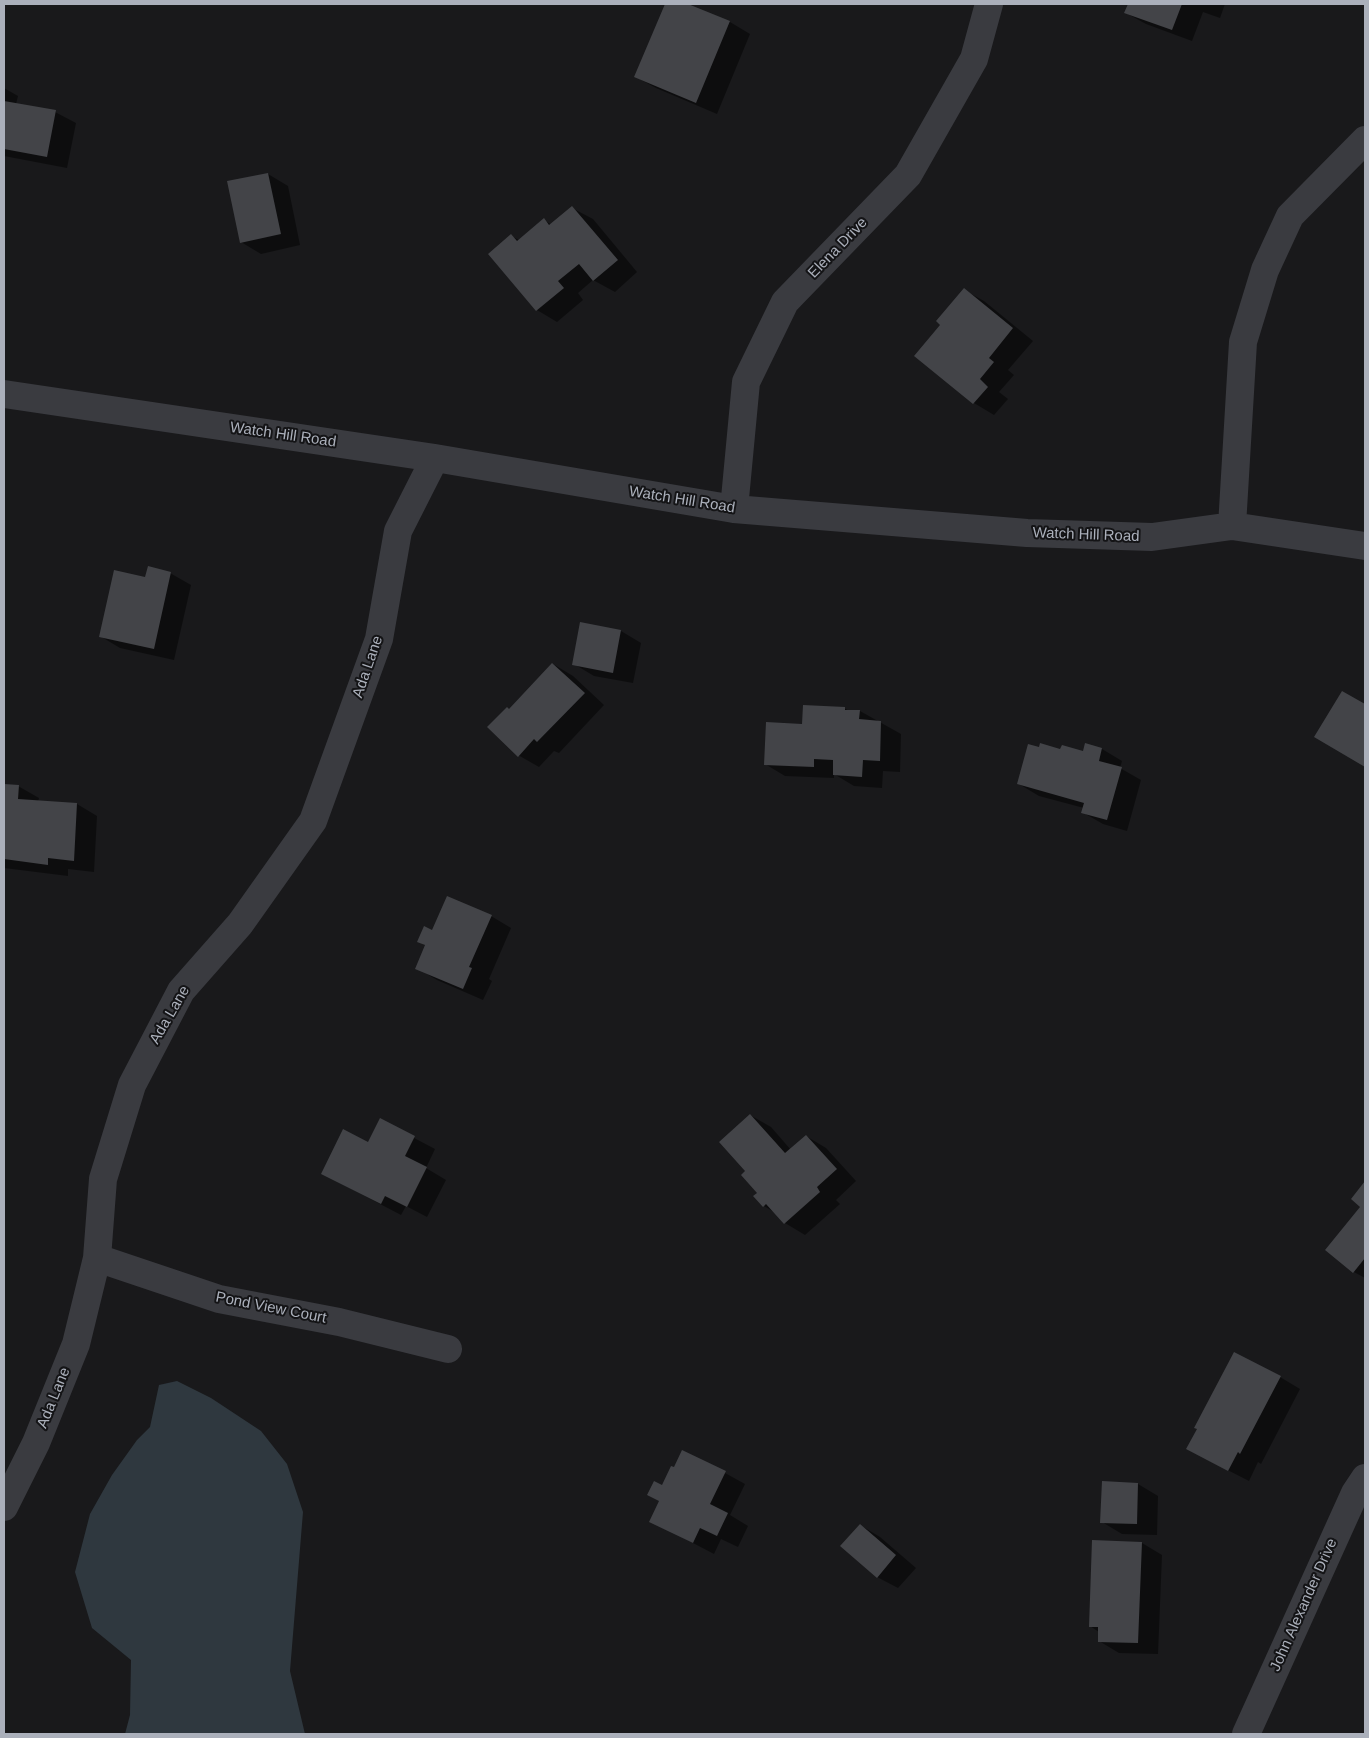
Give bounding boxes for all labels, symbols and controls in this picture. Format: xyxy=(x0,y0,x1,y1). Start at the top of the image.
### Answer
street label: Elena Drive xyxy=(805,214,871,282)
street label: Watch Hill Road xyxy=(229,419,337,451)
street label: Watch Hill Road xyxy=(628,483,736,517)
street label: Watch Hill Road xyxy=(1032,524,1140,546)
street label: Ada Lane xyxy=(349,634,387,700)
street label: Ada Lane xyxy=(146,983,194,1047)
street label: Pond View Court xyxy=(214,1288,328,1328)
street label: Ada Lane xyxy=(34,1365,74,1431)
street label: John Alexander Drive xyxy=(1267,1536,1341,1674)

